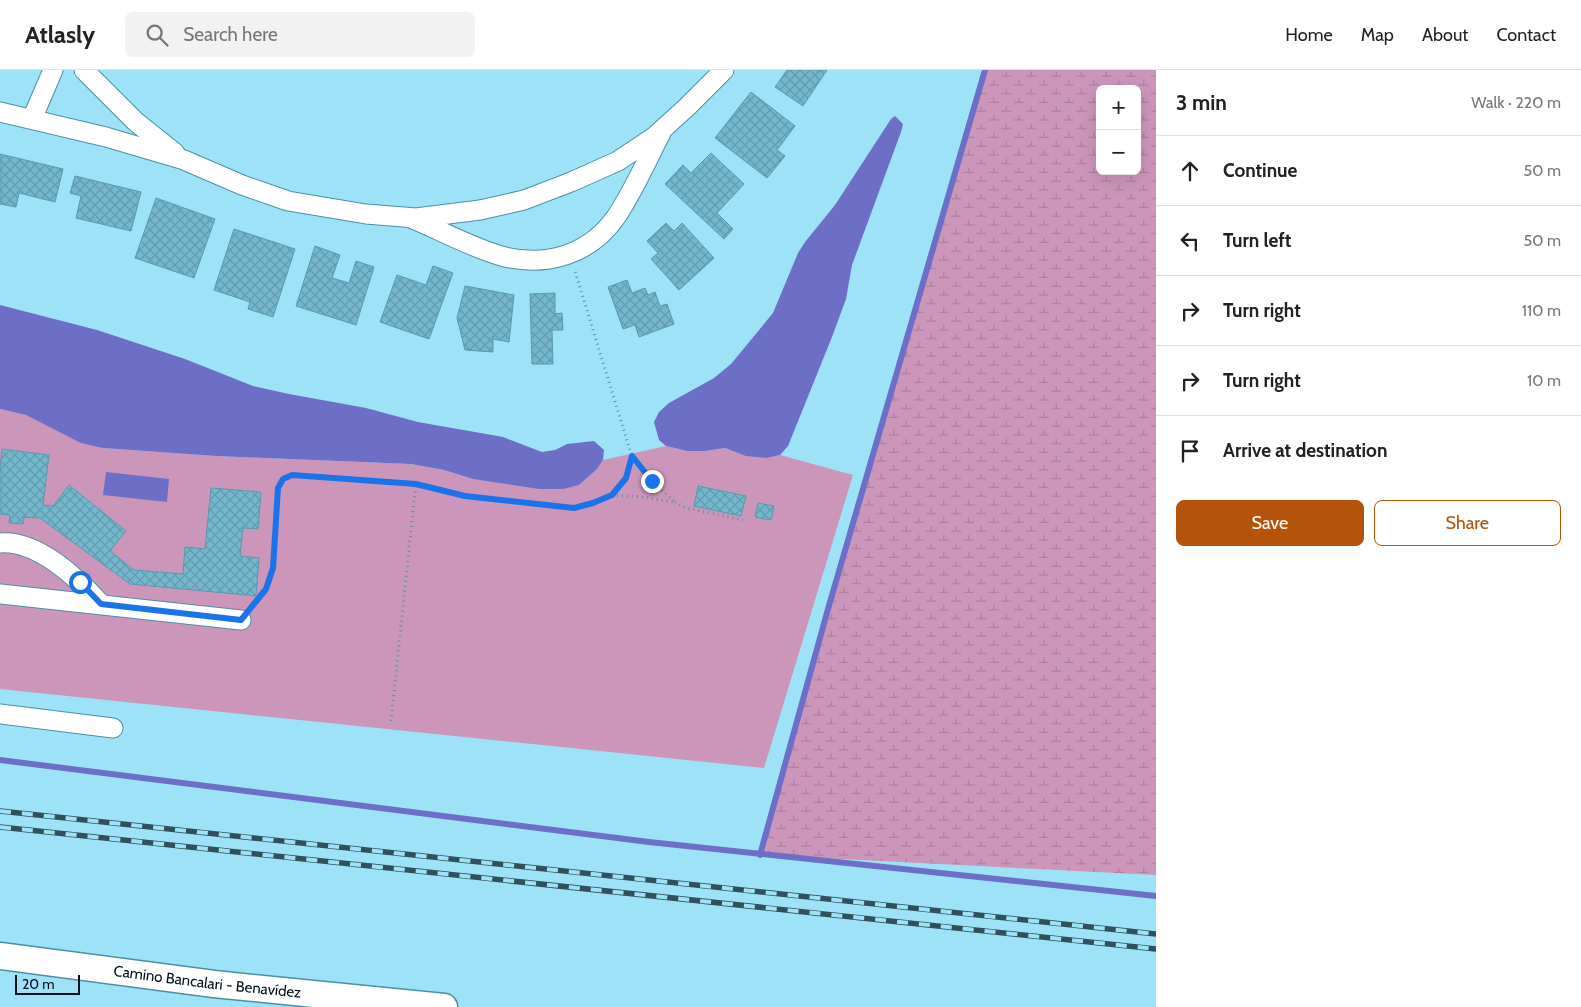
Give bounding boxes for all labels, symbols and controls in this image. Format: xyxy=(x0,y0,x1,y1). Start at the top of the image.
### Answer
search box xyxy=(125,12,475,57)
text: Atlasly xyxy=(25,20,95,49)
icon: search xyxy=(143,21,171,49)
text: Search here xyxy=(183,23,278,46)
text: Home xyxy=(1285,24,1333,46)
text: Map xyxy=(1361,24,1394,46)
text: About xyxy=(1422,24,1468,46)
text: Contact xyxy=(1496,24,1556,46)
map controls xyxy=(1096,85,1141,175)
button: + xyxy=(1096,85,1141,130)
text: 3 min xyxy=(1176,90,1227,115)
text: Walk · 220 m xyxy=(1471,93,1561,112)
button: − xyxy=(1096,130,1141,175)
icon: ahead xyxy=(1176,157,1204,185)
text: Continue xyxy=(1223,159,1297,182)
text: 50 m xyxy=(1524,161,1561,180)
icon: left xyxy=(1176,227,1204,255)
text: Turn left xyxy=(1223,229,1291,252)
text: 50 m xyxy=(1524,231,1561,250)
icon: right xyxy=(1176,297,1204,325)
text: Turn right xyxy=(1223,299,1301,322)
text: 110 m xyxy=(1522,301,1561,320)
icon: right xyxy=(1176,367,1204,395)
text: Turn right xyxy=(1223,369,1301,392)
text: 10 m xyxy=(1527,371,1561,390)
icon: arrive xyxy=(1176,437,1204,465)
text: Arrive at destination xyxy=(1223,439,1387,462)
route end xyxy=(641,470,664,493)
button: Save xyxy=(1176,500,1364,546)
button: Share xyxy=(1374,500,1561,546)
route start xyxy=(69,571,92,594)
street label: Camino Bancalari - Benavídez xyxy=(112,962,302,1002)
scale bar xyxy=(15,972,80,995)
text: 20 m xyxy=(22,975,55,993)

